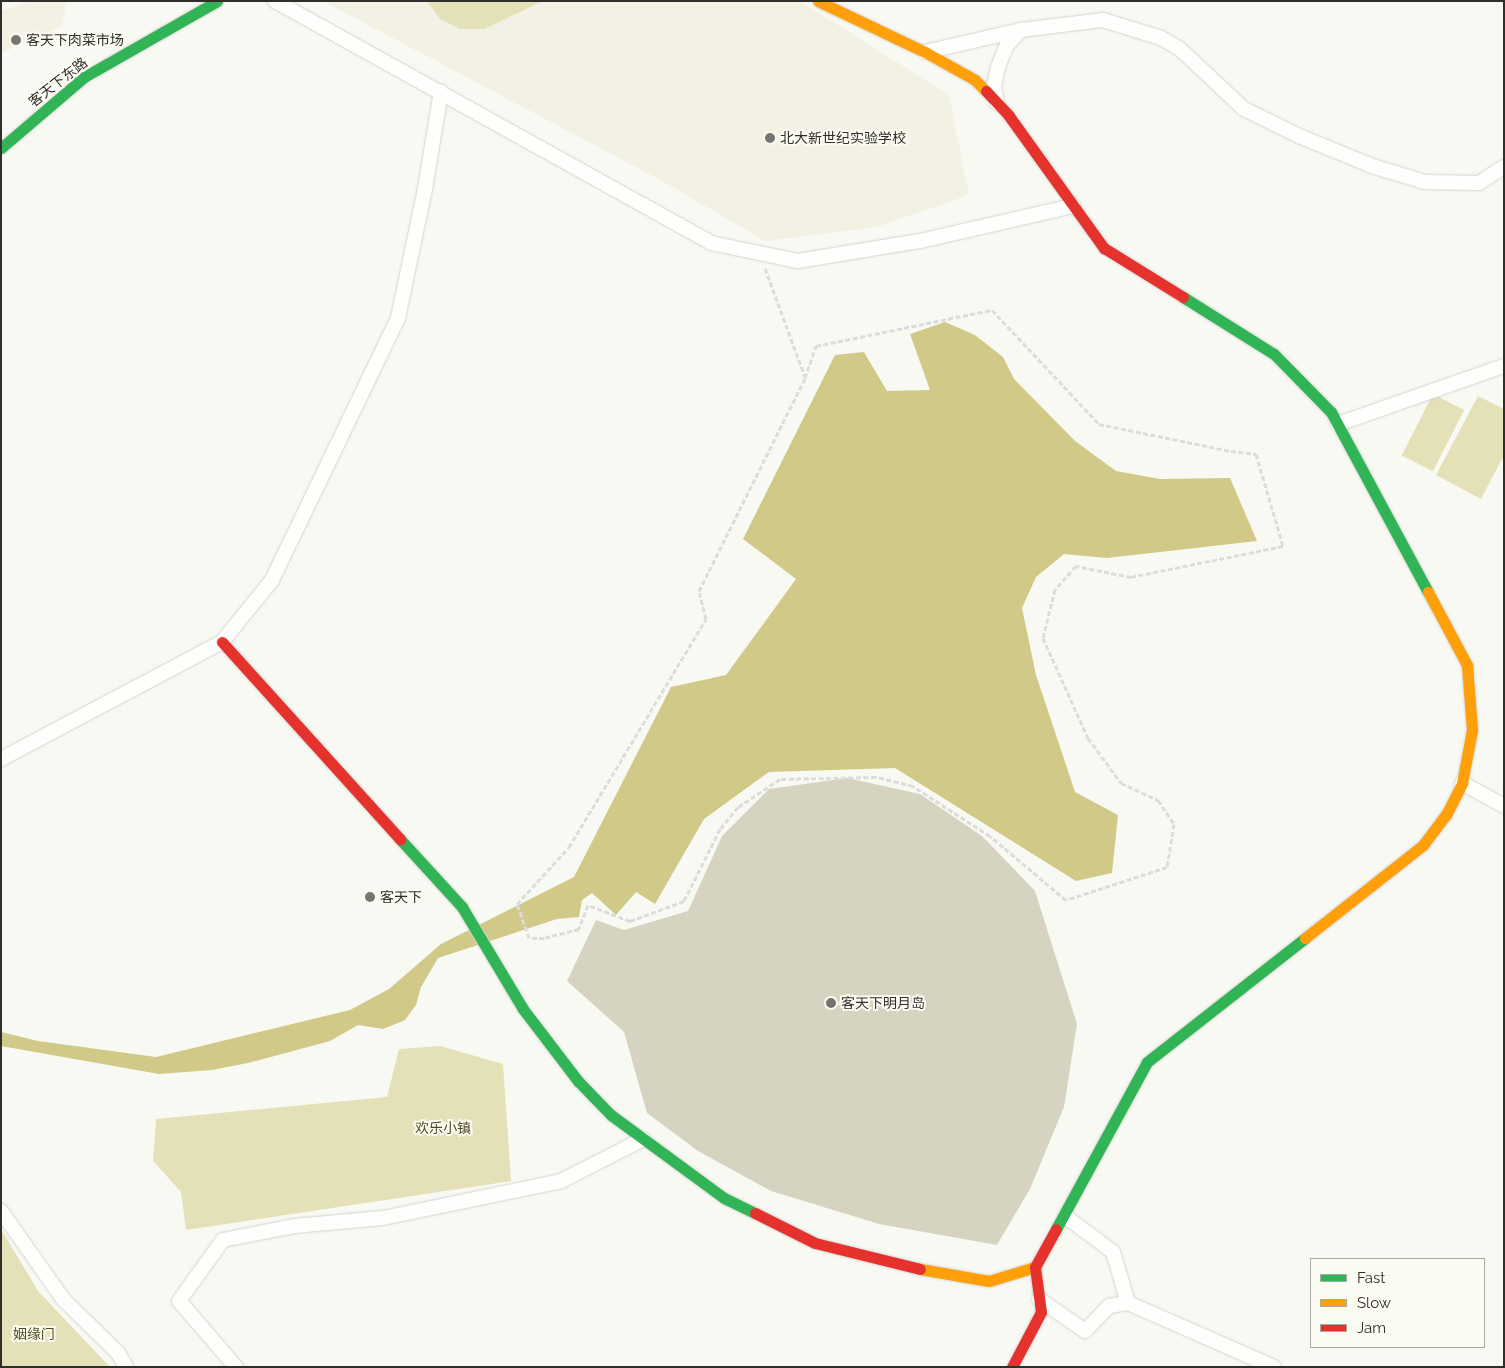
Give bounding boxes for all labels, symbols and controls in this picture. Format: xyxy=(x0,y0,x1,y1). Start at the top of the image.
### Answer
place label: 客天下肉菜市场 xyxy=(26,32,124,48)
marker: 客天下肉菜市场 xyxy=(10,34,22,46)
street label: 客天下东路 xyxy=(25,54,91,110)
place label: 北大新世纪实验学校 xyxy=(780,130,906,146)
marker: 北大新世纪实验学校 xyxy=(764,132,776,144)
place label: 客天下 xyxy=(380,889,422,905)
marker: 客天下 xyxy=(364,891,376,903)
place label: 客天下明月岛 xyxy=(841,995,925,1011)
marker: 客天下明月岛 xyxy=(825,997,837,1009)
park label: 欢乐小镇 xyxy=(415,1120,471,1136)
legend xyxy=(1310,1258,1485,1348)
text: Fast xyxy=(1357,1269,1385,1287)
text: Slow xyxy=(1357,1294,1391,1312)
text: Jam xyxy=(1357,1319,1386,1337)
park label: 姻缘门 xyxy=(13,1326,55,1342)

